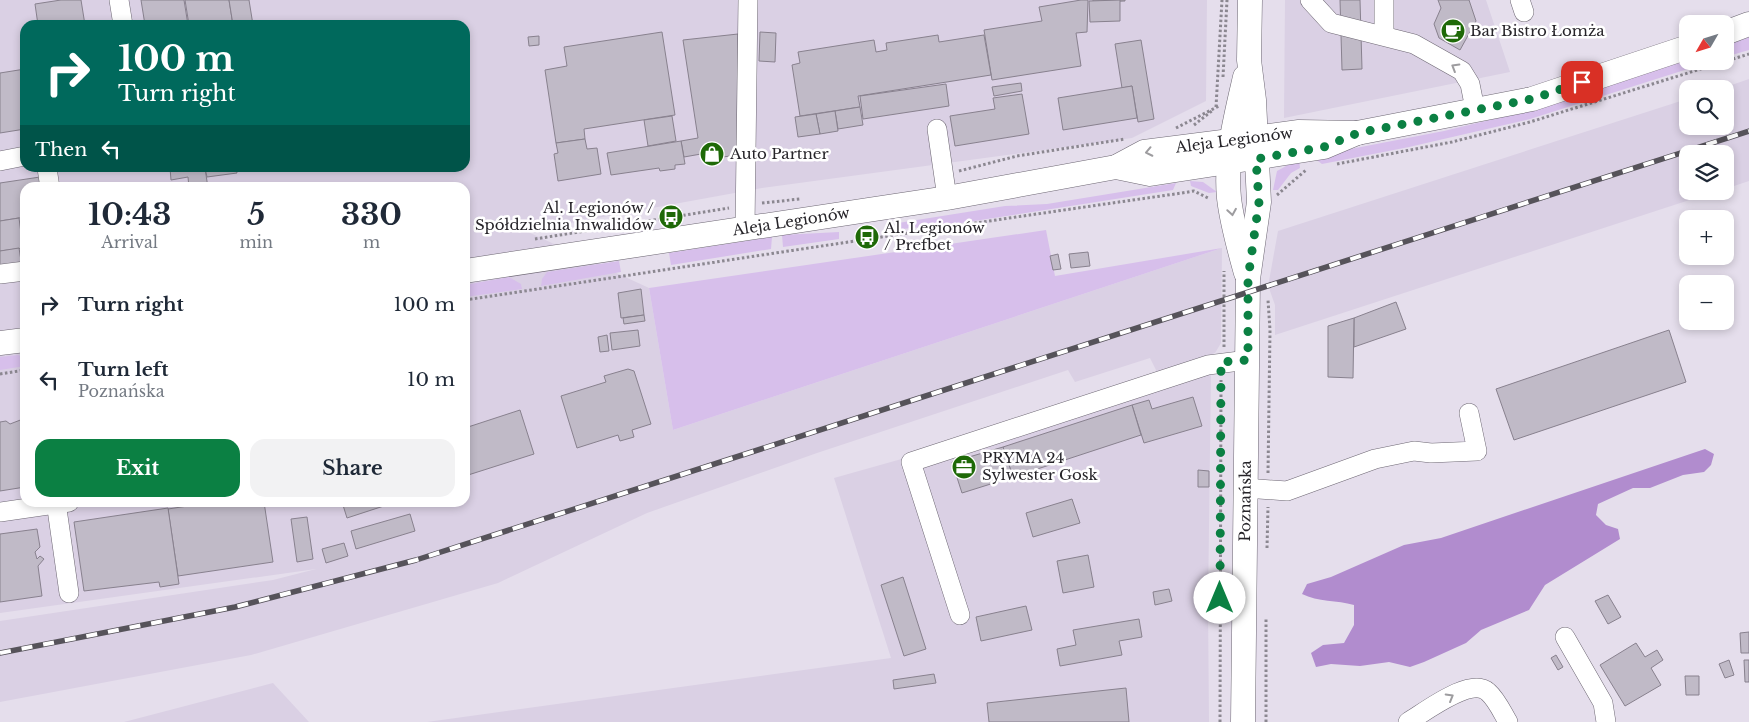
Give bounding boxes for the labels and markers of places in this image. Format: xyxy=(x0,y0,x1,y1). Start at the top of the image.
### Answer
cafe icon: Bar Bistro Łomża xyxy=(1440,18,1466,44)
place label: Bar Bistro Łomża xyxy=(1470,21,1605,40)
pin xyxy=(1561,61,1603,103)
shop icon: Auto Partner xyxy=(699,141,725,167)
place label: Auto Partner xyxy=(729,144,829,163)
place label: Al. Legionów / Spółdzielnia Inwalidów xyxy=(475,198,654,234)
bus stop icon: Al. Legionów / Spółdzielnia Inwalidów xyxy=(658,204,684,230)
place label: Al. Legionów / Prefbet xyxy=(883,218,985,254)
bus stop icon: Al. Legionów / Prefbet xyxy=(854,224,880,250)
place label: PRYMA 24 Sylwester Gosk xyxy=(982,448,1099,484)
office icon: PRYMA 24 Sylwester Gosk xyxy=(951,454,977,480)

